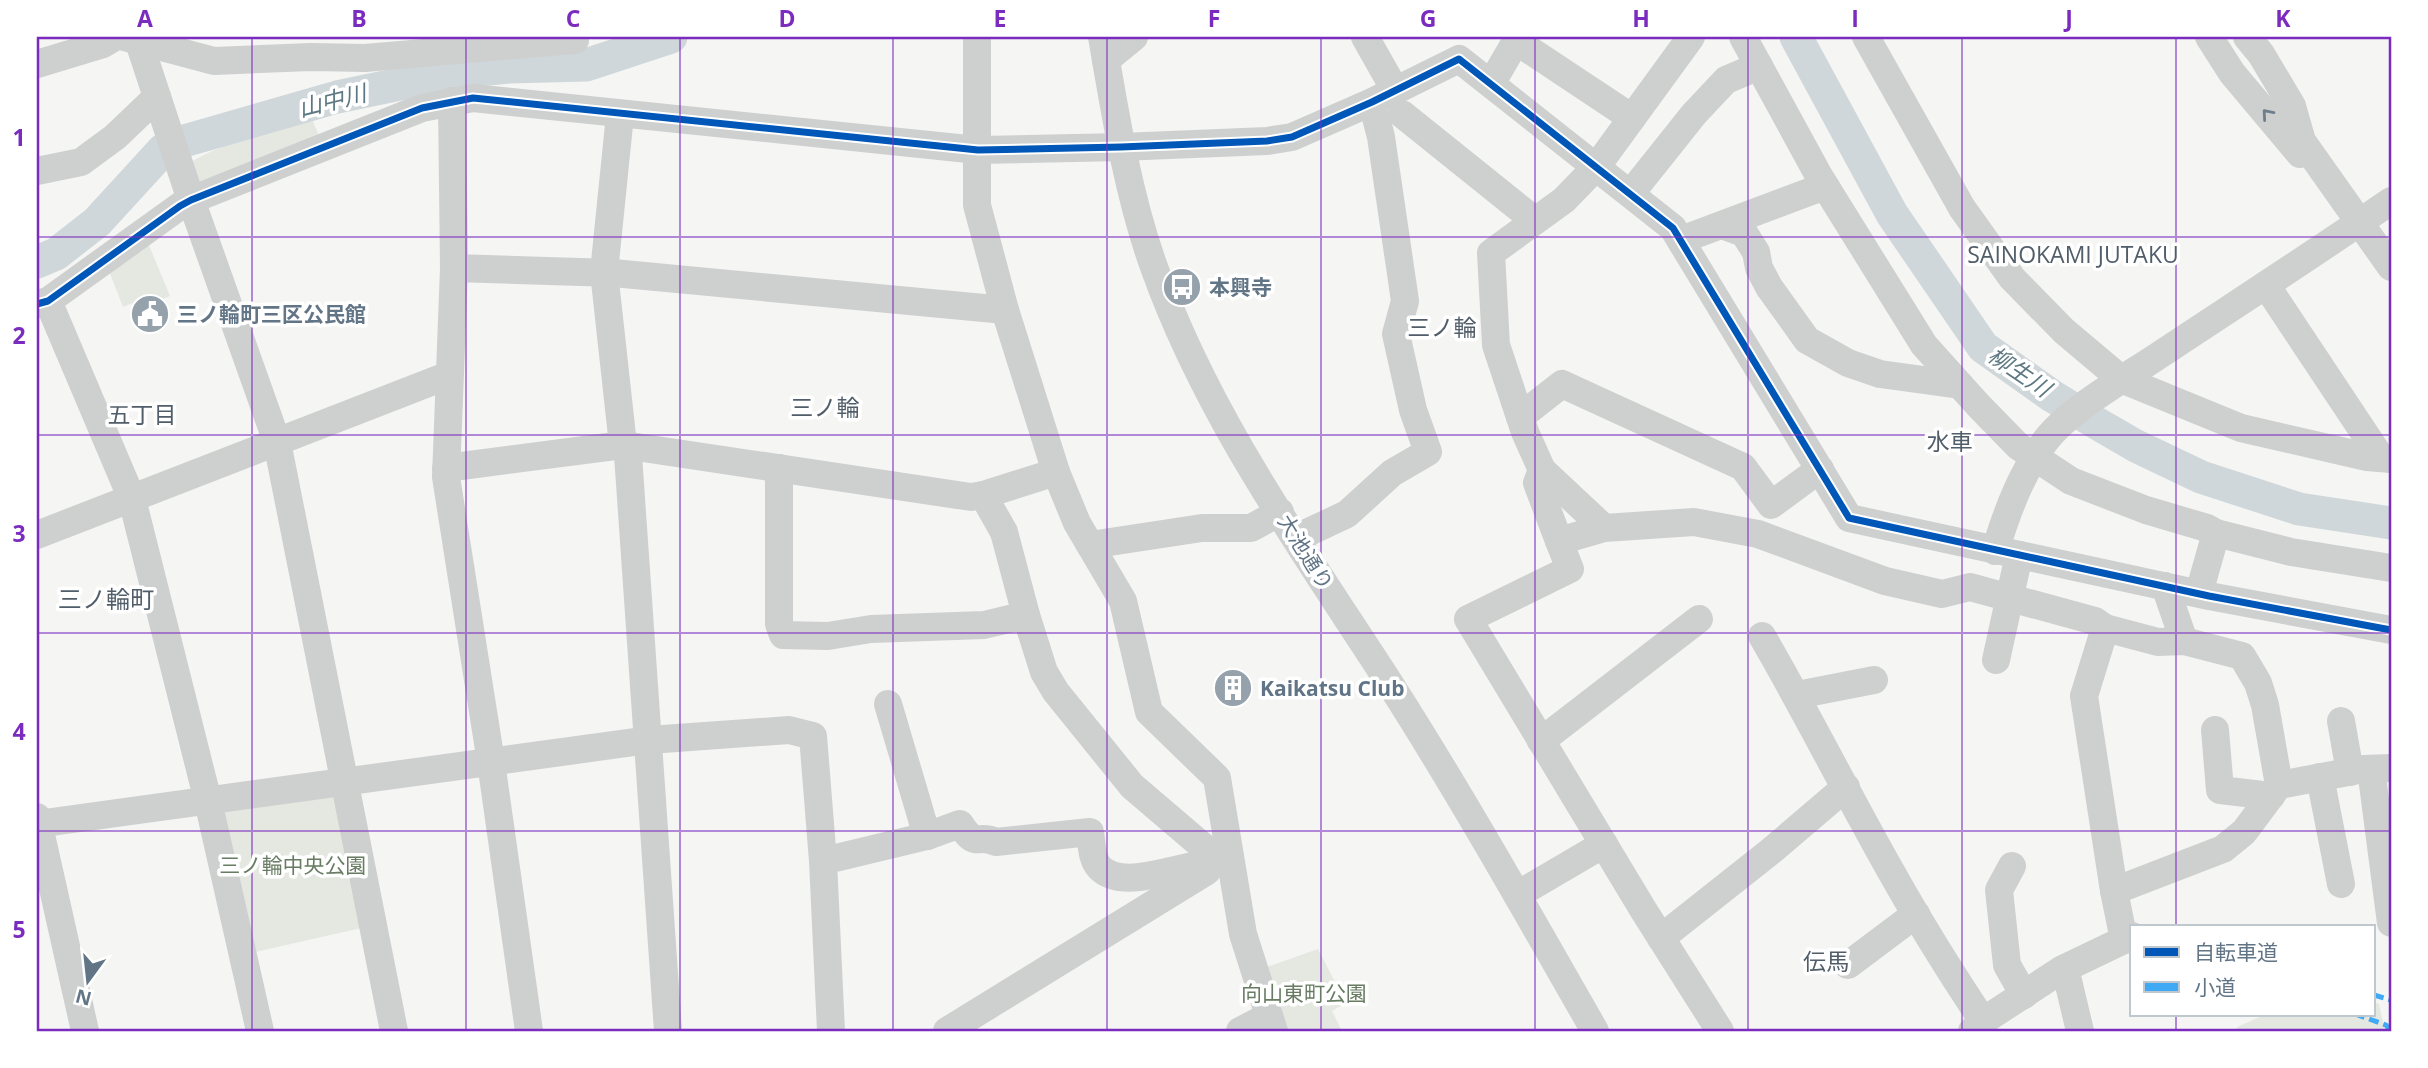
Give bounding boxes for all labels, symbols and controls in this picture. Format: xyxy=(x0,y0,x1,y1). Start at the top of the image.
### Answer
text: A xyxy=(137,2,153,34)
text: B xyxy=(351,2,367,34)
text: C xyxy=(566,2,580,34)
text: D xyxy=(778,2,796,34)
text: E xyxy=(994,2,1006,34)
text: F xyxy=(1208,2,1220,34)
text: G xyxy=(1420,2,1436,34)
text: H xyxy=(1632,2,1650,34)
text: I xyxy=(1851,2,1859,34)
text: J xyxy=(2063,2,2073,34)
text: K xyxy=(2275,2,2291,34)
water label: 山中川 xyxy=(295,75,372,124)
one-way arrow xyxy=(2263,109,2275,122)
text: 1 xyxy=(12,121,26,153)
district label: SAINOKAMI JUTAKU xyxy=(1967,238,2179,270)
bus stop icon: 本興寺 xyxy=(1161,266,1203,308)
place label: 本興寺 xyxy=(1209,273,1272,301)
public building icon: 三ノ輪町三区公民館 xyxy=(129,293,171,335)
place label: 三ノ輪町三区公民館 xyxy=(177,300,366,328)
district label: 三ノ輪 xyxy=(1408,311,1477,343)
text: 2 xyxy=(12,319,26,351)
water label: 柳生川 xyxy=(1982,338,2060,405)
district label: 三ノ輪 xyxy=(791,391,860,423)
district label: 五丁目 xyxy=(108,398,177,430)
district label: 水車 xyxy=(1927,425,1973,457)
street label: 大池通り xyxy=(1272,509,1340,595)
text: 3 xyxy=(12,517,26,549)
district label: 三ノ輪町 xyxy=(58,582,154,615)
building icon: Kaikatsu Club xyxy=(1212,667,1254,709)
place label: Kaikatsu Club xyxy=(1260,674,1404,702)
text: 4 xyxy=(12,715,26,747)
park label: 三ノ輪中央公園 xyxy=(220,851,367,879)
text: 5 xyxy=(12,913,26,945)
legend xyxy=(2130,925,2376,1016)
text: 自転車道 xyxy=(2194,938,2278,966)
district label: 伝馬 xyxy=(1803,945,1849,977)
north arrow xyxy=(52,946,122,1016)
text: 小道 xyxy=(2194,973,2236,1001)
park label: 向山東町公園 xyxy=(1241,979,1367,1007)
text: N xyxy=(73,983,94,1012)

